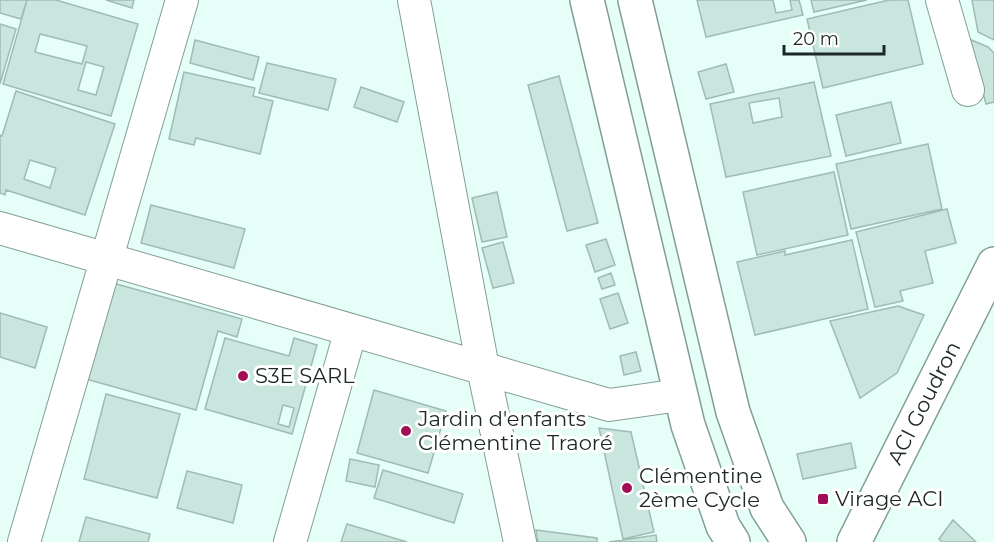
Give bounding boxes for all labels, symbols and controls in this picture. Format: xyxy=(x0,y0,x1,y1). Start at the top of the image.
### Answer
scale bar xyxy=(784,18,884,56)
text: 20 m xyxy=(793,28,839,50)
street label: ACI Goudron xyxy=(882,337,965,469)
place label: S3E SARL xyxy=(255,363,355,388)
marker: S3E SARL xyxy=(236,369,250,383)
place label: Jardin d'enfants Clémentine Traoré xyxy=(417,406,613,455)
marker: Jardin d'enfants Clémentine Traoré xyxy=(399,424,413,438)
place label: Clémentine 2ème Cycle xyxy=(639,463,762,512)
marker: Clémentine 2ème Cycle xyxy=(620,481,634,495)
place label: Virage ACI xyxy=(835,486,944,511)
marker: Virage ACI xyxy=(816,492,830,506)

